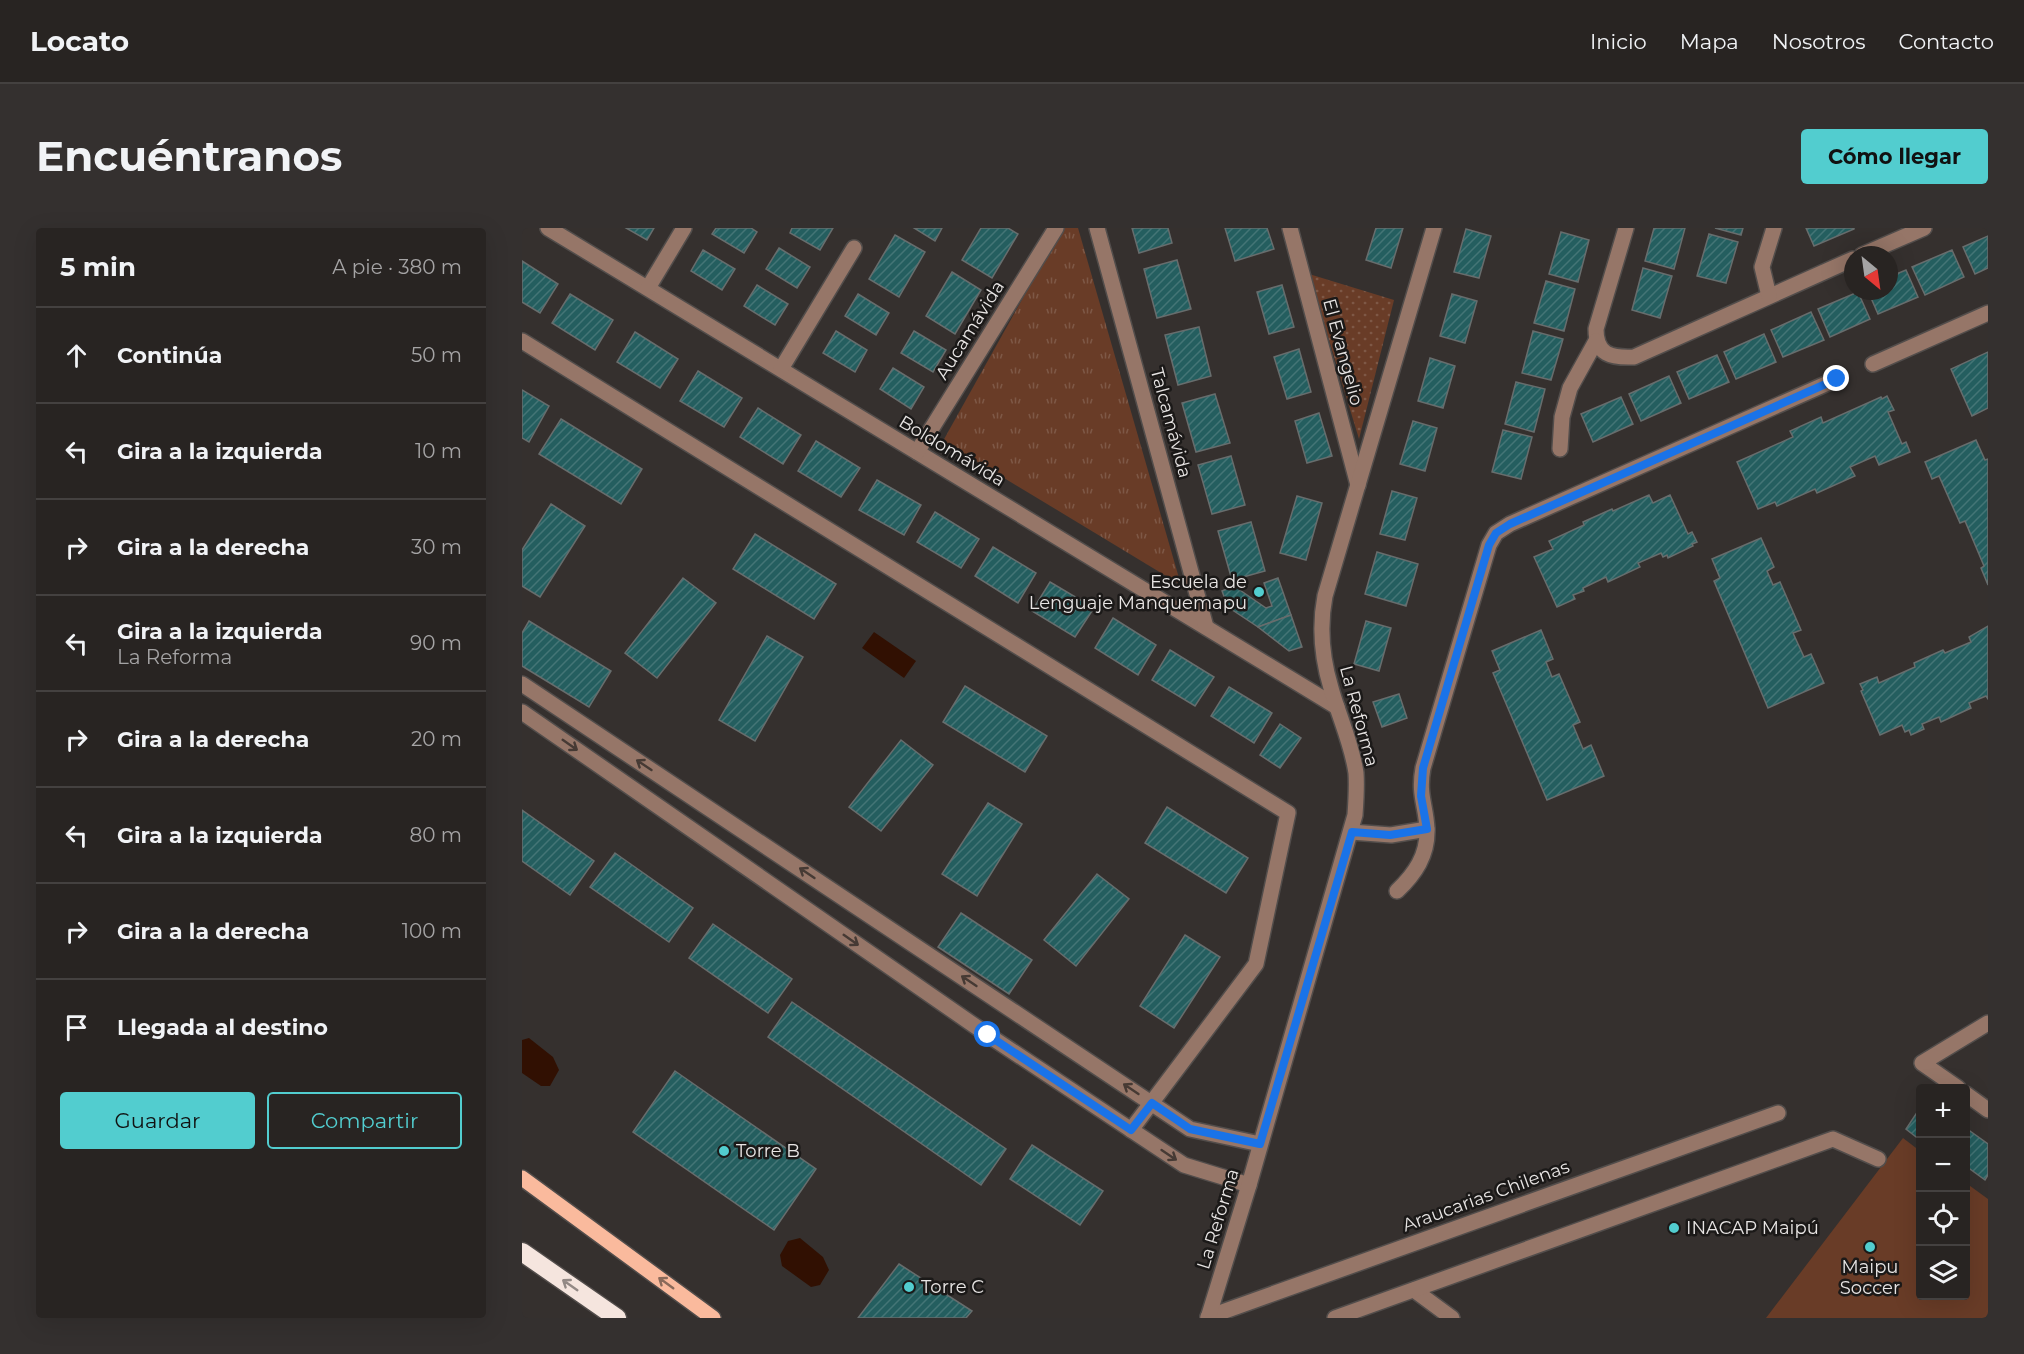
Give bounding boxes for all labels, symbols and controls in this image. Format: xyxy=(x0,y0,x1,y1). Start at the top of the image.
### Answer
text: Locato xyxy=(30,24,129,58)
text: Inicio xyxy=(1590,29,1647,54)
text: Mapa xyxy=(1680,29,1739,54)
text: Nosotros xyxy=(1772,29,1865,54)
text: Contacto xyxy=(1898,29,1994,54)
button: Cómo llegar xyxy=(1801,129,1988,184)
text: Encuéntranos xyxy=(36,130,342,182)
north arrow xyxy=(1844,246,1898,300)
text: 5 min xyxy=(60,251,136,283)
text: A pie · 380 m xyxy=(332,255,462,279)
street label: Aucamávida xyxy=(931,276,1009,384)
street label: El Evangelio xyxy=(1318,296,1368,408)
icon: ahead xyxy=(60,339,93,372)
text: Continúa xyxy=(117,342,222,369)
text: 50 m xyxy=(411,343,462,367)
route end xyxy=(1823,365,1849,391)
street label: Talcamávida xyxy=(1146,366,1196,480)
street label: Boldomávida xyxy=(895,411,1009,491)
icon: left xyxy=(60,435,93,468)
text: Gira a la izquierda xyxy=(117,438,323,465)
text: 10 m xyxy=(415,439,462,463)
icon: right xyxy=(60,531,93,564)
text: Gira a la derecha xyxy=(117,534,309,561)
text: 30 m xyxy=(411,535,462,559)
place label: Escuela de Lenguaje Manquemapu xyxy=(1029,571,1247,614)
marker: Escuela de Lenguaje Manquemapu xyxy=(1252,585,1266,599)
text: Gira a la izquierda xyxy=(117,618,323,645)
icon: left xyxy=(60,627,93,660)
text: 90 m xyxy=(410,631,462,655)
text: La Reforma xyxy=(117,645,232,669)
street label: La Reforma xyxy=(1335,663,1383,769)
icon: right xyxy=(60,723,93,756)
text: Gira a la derecha xyxy=(117,726,309,753)
text: 20 m xyxy=(411,727,462,751)
one-way arrow xyxy=(561,739,578,751)
one-way arrow xyxy=(636,759,653,771)
icon: left xyxy=(60,819,93,852)
text: Gira a la izquierda xyxy=(117,822,323,849)
text: 80 m xyxy=(410,823,462,847)
one-way arrow xyxy=(799,867,815,879)
icon: right xyxy=(60,915,93,948)
text: Gira a la derecha xyxy=(117,918,309,945)
text: 100 m xyxy=(402,919,462,943)
one-way arrow xyxy=(843,934,859,946)
one-way arrow xyxy=(961,975,978,987)
icon: arrive xyxy=(60,1011,93,1044)
text: Llegada al destino xyxy=(117,1014,328,1041)
route start xyxy=(974,1021,1000,1047)
one-way arrow xyxy=(1124,1083,1140,1095)
map controls xyxy=(1916,1084,1970,1300)
button: + xyxy=(1916,1084,1970,1138)
button: Guardar xyxy=(60,1092,255,1149)
button: Compartir xyxy=(267,1092,462,1149)
button: − xyxy=(1916,1138,1970,1192)
place label: Torre B xyxy=(736,1140,800,1162)
marker: Torre B xyxy=(717,1144,731,1158)
one-way arrow xyxy=(1161,1149,1178,1162)
street label: Araucarias Chilenas xyxy=(1400,1156,1573,1236)
street label: La Reforma xyxy=(1192,1166,1244,1272)
button: locate xyxy=(1916,1192,1970,1246)
place label: INACAP Maipú xyxy=(1686,1217,1819,1239)
marker: INACAP Maipú xyxy=(1667,1221,1681,1235)
marker: Maipu Soccer xyxy=(1863,1240,1877,1254)
button: layers xyxy=(1916,1246,1970,1300)
place label: Maipu Soccer xyxy=(1840,1256,1900,1299)
place label: Torre C xyxy=(921,1276,984,1298)
one-way arrow xyxy=(658,1277,674,1290)
one-way arrow xyxy=(562,1279,578,1291)
marker: Torre C xyxy=(902,1280,916,1294)

